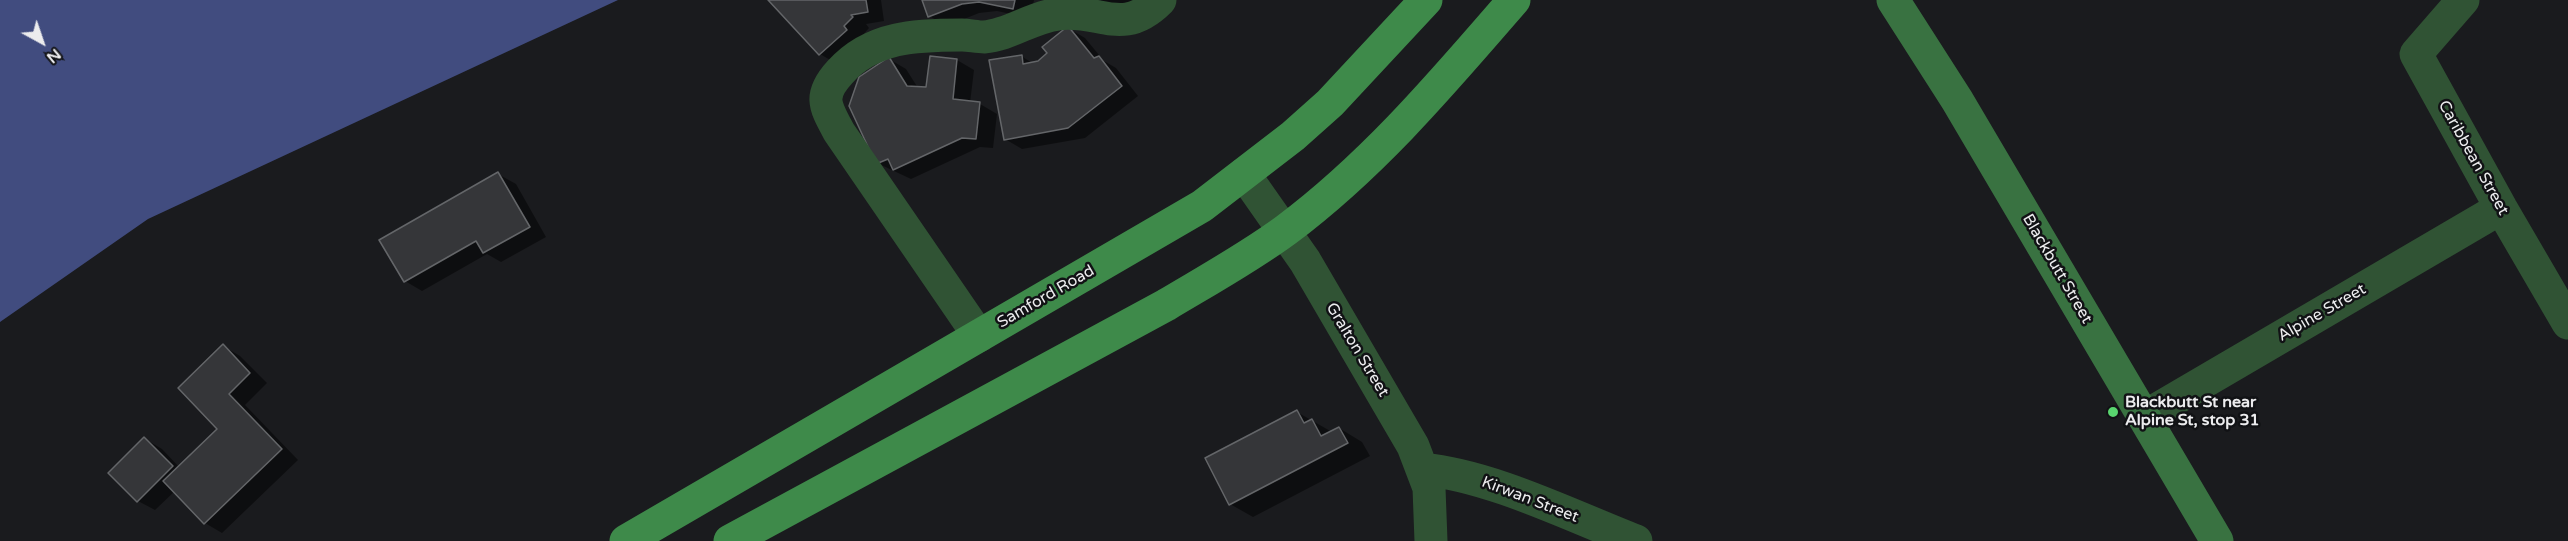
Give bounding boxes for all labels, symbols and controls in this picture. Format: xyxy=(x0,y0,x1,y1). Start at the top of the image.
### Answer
north arrow xyxy=(12,12,72,72)
text: N xyxy=(42,44,65,68)
street label: Caribbean Street xyxy=(2434,97,2512,219)
street label: Blackbutt Street xyxy=(2018,211,2096,327)
street label: Samford Road xyxy=(994,261,1098,333)
street label: Alpine Street xyxy=(2275,280,2369,346)
street label: Gralton Street xyxy=(1321,299,1393,401)
place label: Blackbutt St near Alpine St, stop 31 xyxy=(2125,393,2259,431)
marker: Blackbutt St near Alpine St, stop 31 xyxy=(2106,405,2120,419)
street label: Kirwan Street xyxy=(1479,473,1581,527)

